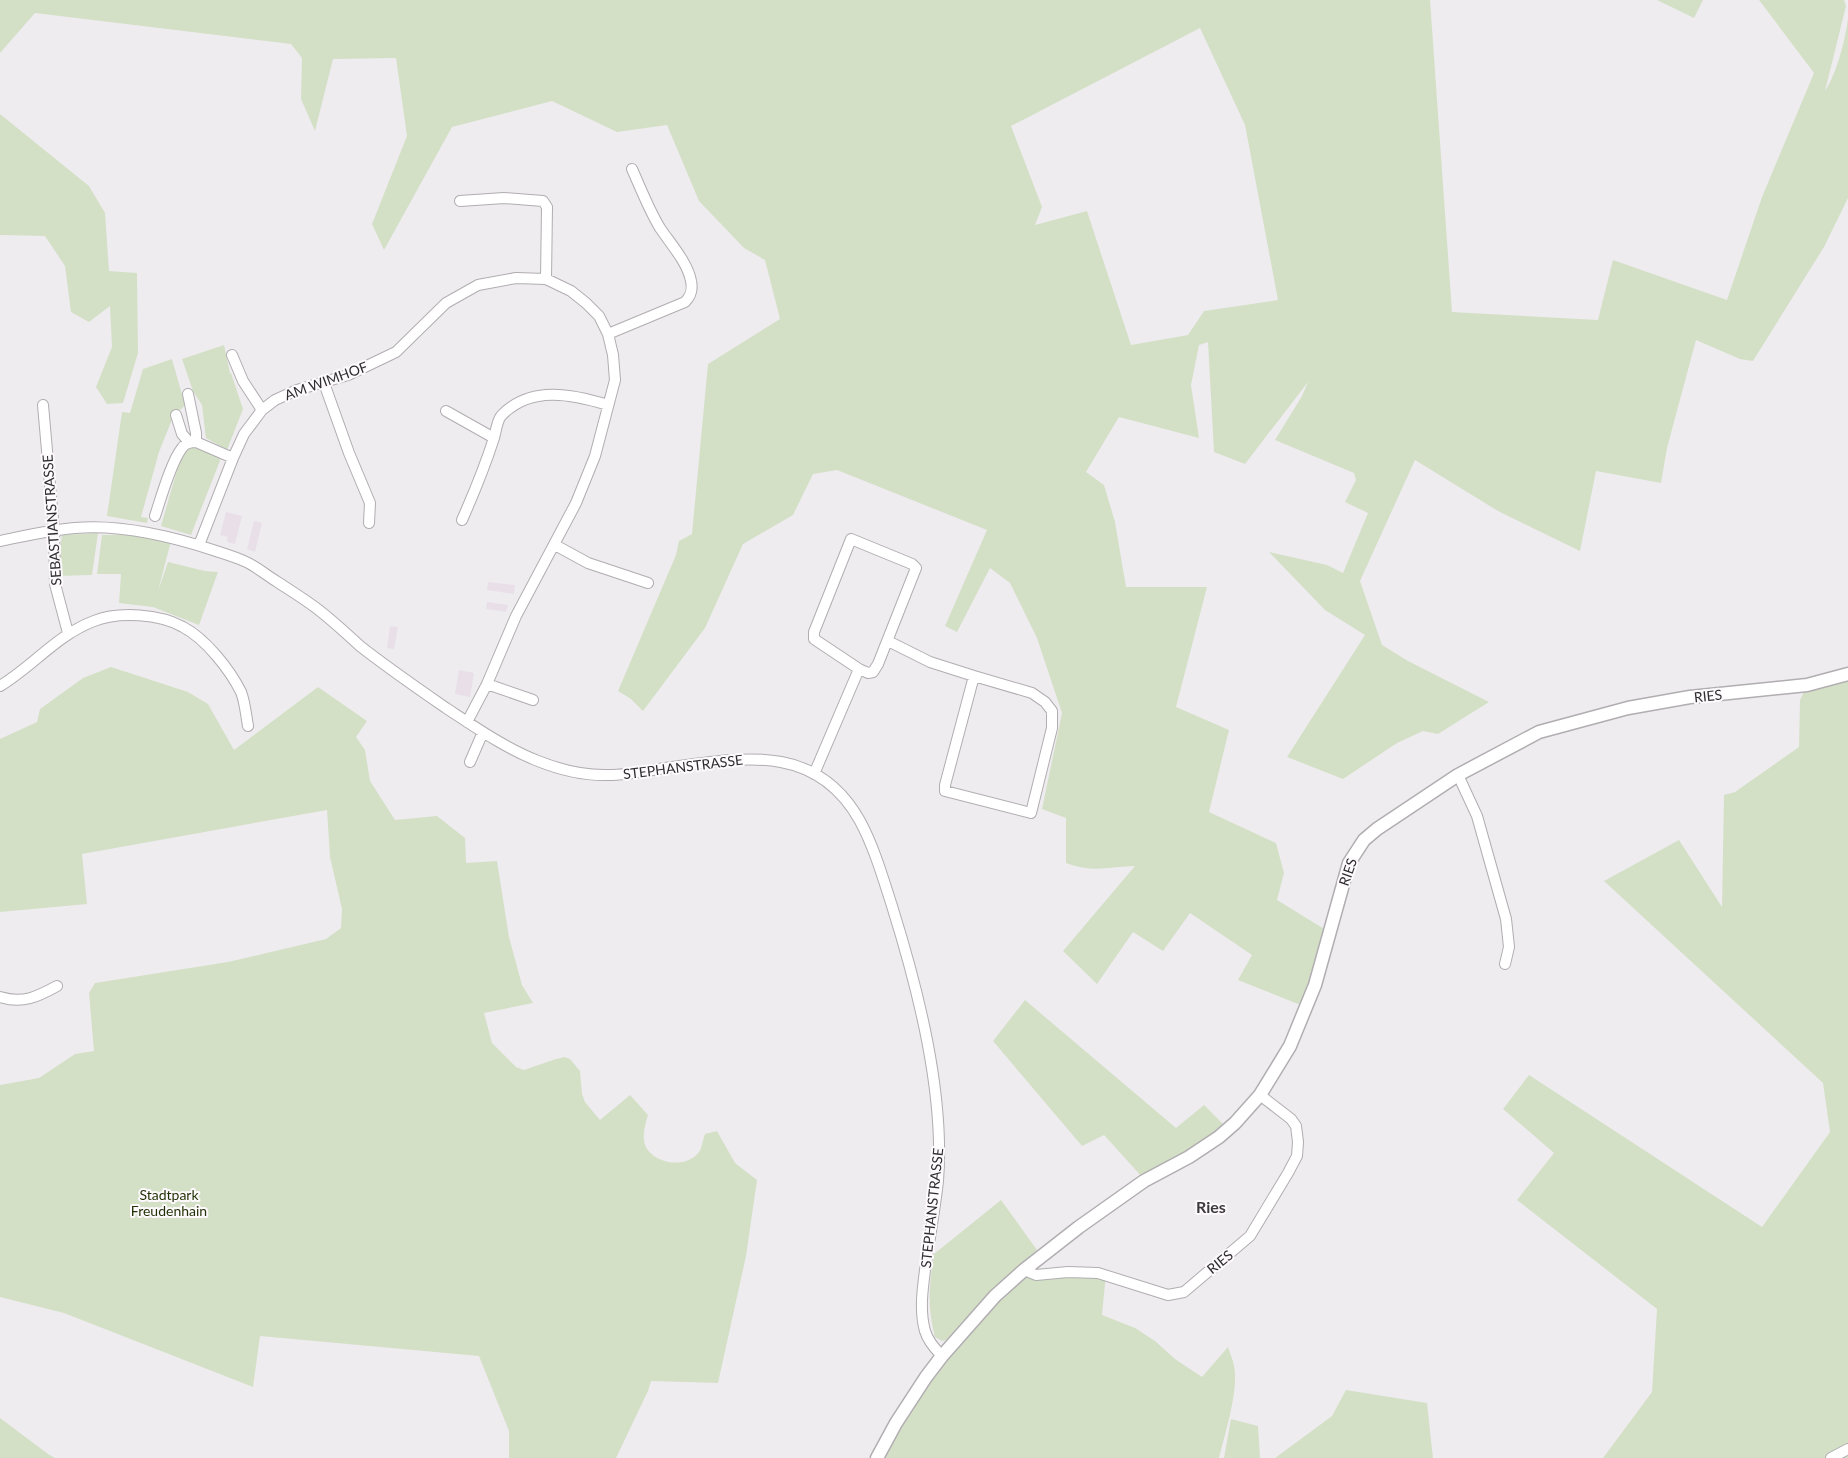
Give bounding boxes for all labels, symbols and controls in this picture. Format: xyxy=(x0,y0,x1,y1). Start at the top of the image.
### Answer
street label: AM WIMHOF xyxy=(282,358,370,403)
street label: SEBASTIANSTRASSE xyxy=(38,454,65,586)
street label: RIES xyxy=(1693,686,1723,705)
street label: STEPHANSTRASSE xyxy=(622,751,744,782)
street label: RIES xyxy=(1335,856,1360,888)
street label: STEPHANSTRASSE xyxy=(917,1147,946,1269)
park label: Stadtpark Freudenhain xyxy=(131,1186,207,1219)
district label: Ries xyxy=(1196,1197,1226,1216)
street label: RIES xyxy=(1203,1246,1236,1277)

